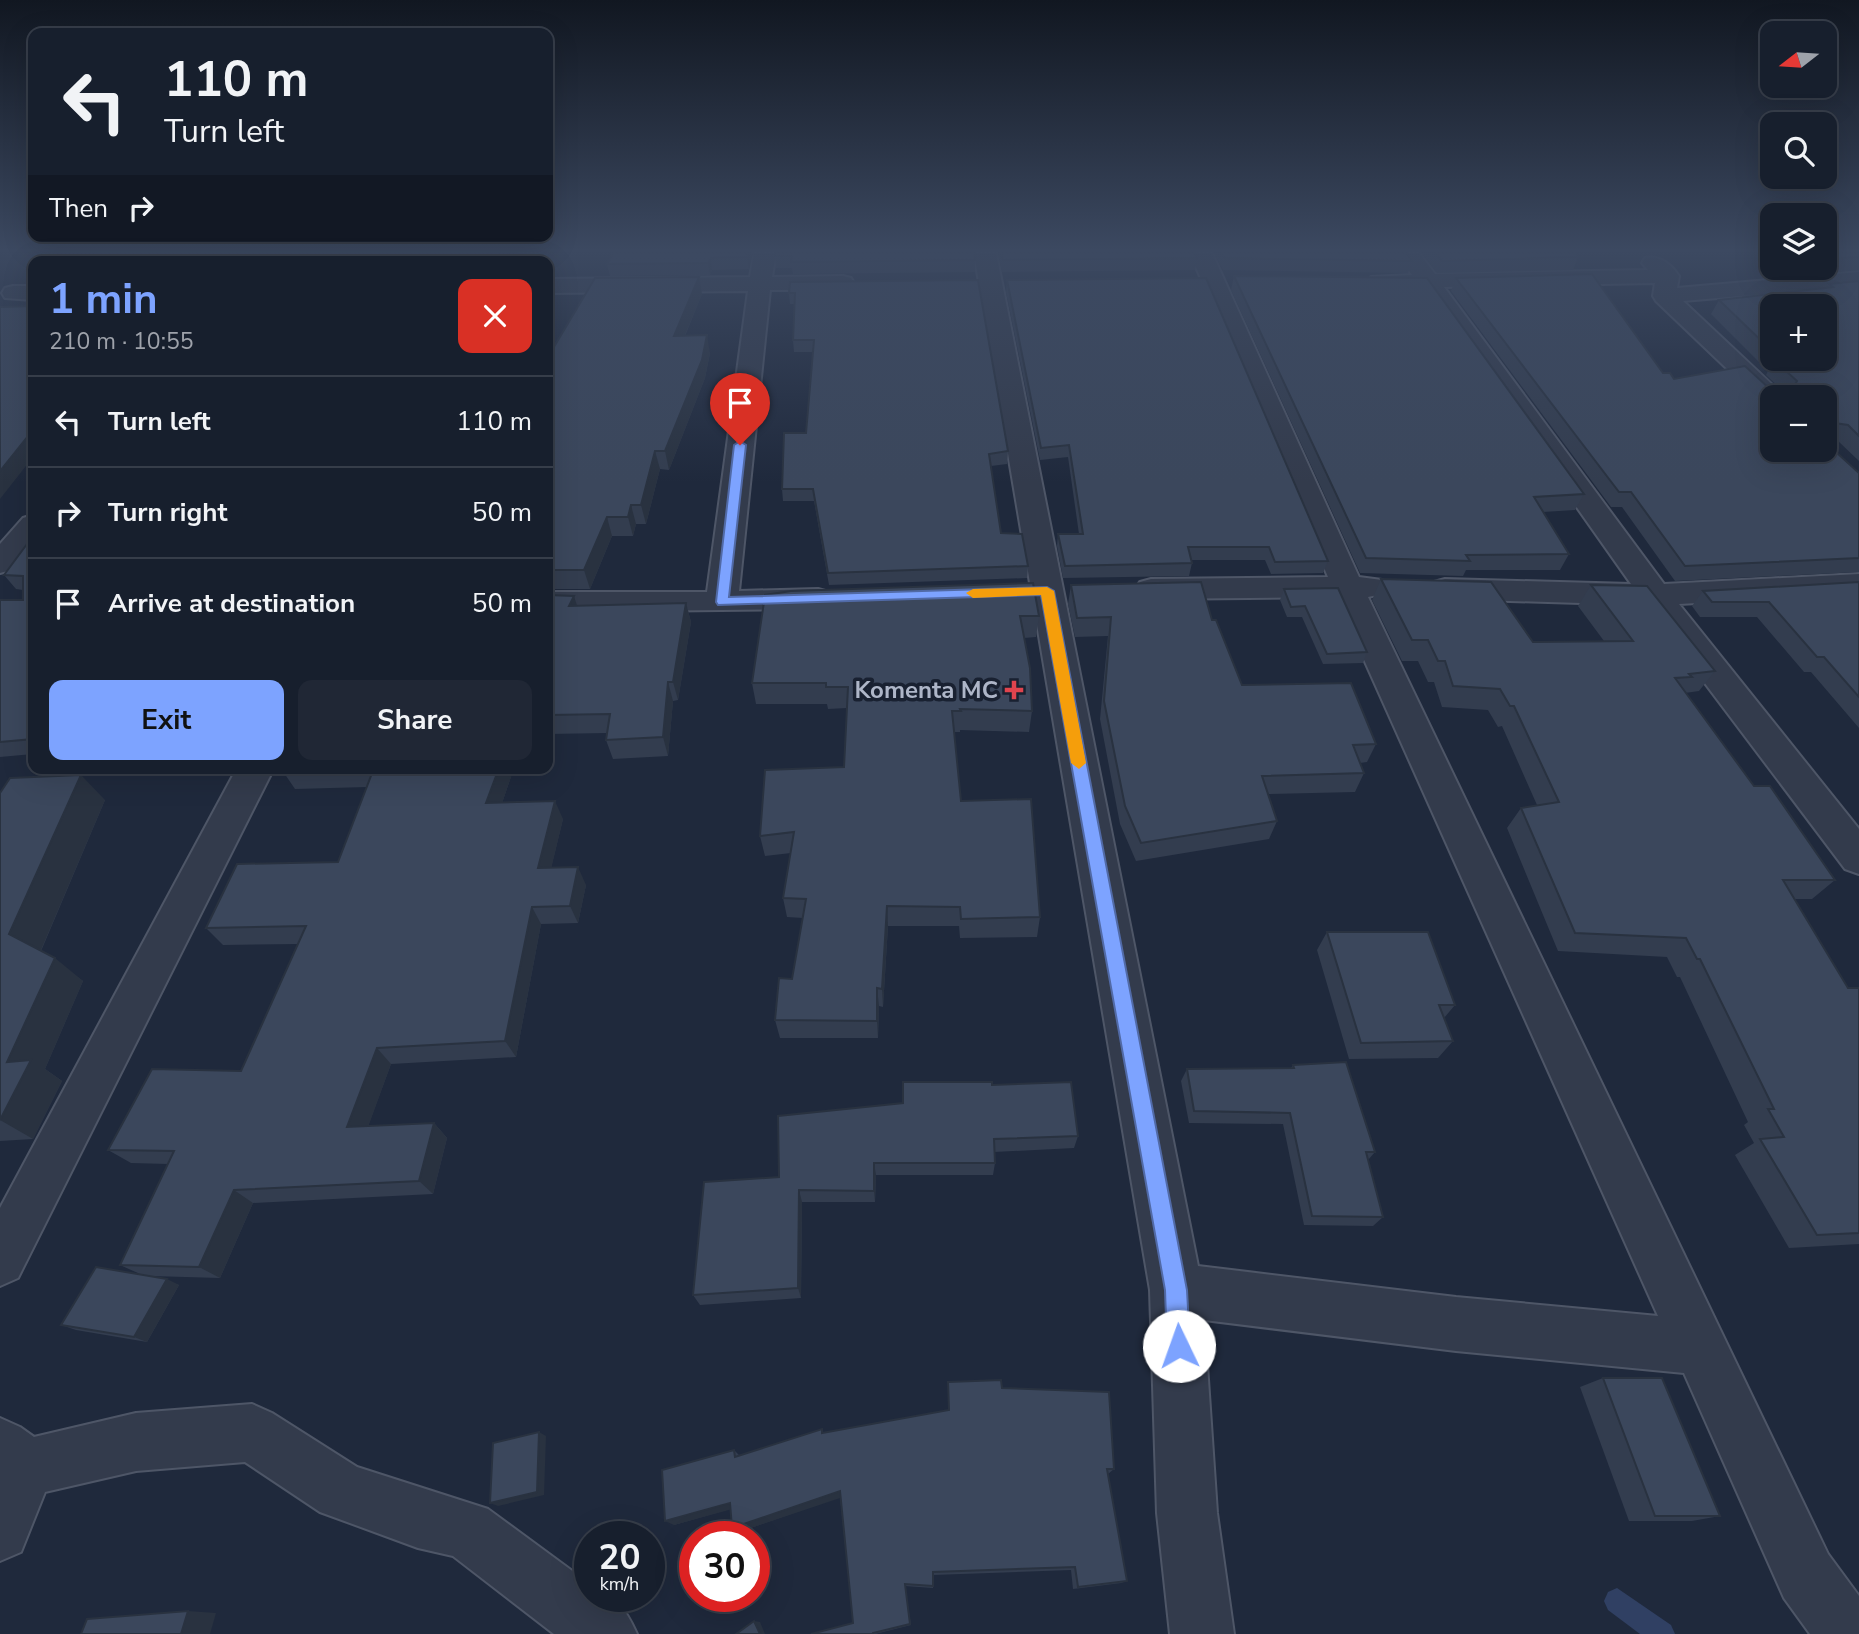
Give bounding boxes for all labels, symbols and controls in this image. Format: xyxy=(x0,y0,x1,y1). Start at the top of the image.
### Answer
north arrow xyxy=(1760,21,1838,98)
map controls xyxy=(1760,21,1837,462)
text: 110 m xyxy=(164,46,308,113)
icon: left xyxy=(49,56,140,147)
text: Turn left xyxy=(164,110,284,153)
button: search xyxy=(1760,112,1837,189)
icon: right xyxy=(122,189,160,227)
text: Then xyxy=(49,191,108,226)
button: layers xyxy=(1760,203,1837,280)
text: 1 min xyxy=(49,271,158,328)
button: close xyxy=(458,279,532,353)
button: + xyxy=(1760,294,1837,371)
text: 210 m · 10:55 xyxy=(49,326,194,357)
pin xyxy=(710,373,770,445)
icon: arrive xyxy=(721,384,759,422)
button: − xyxy=(1760,385,1837,462)
icon: left xyxy=(49,403,87,441)
text: Turn left xyxy=(108,404,211,439)
text: 110 m xyxy=(456,404,532,439)
icon: right xyxy=(49,494,87,532)
text: Turn right xyxy=(108,495,227,530)
text: 50 m xyxy=(472,495,532,530)
icon: arrive xyxy=(49,585,87,623)
text: Arrive at destination xyxy=(108,586,355,621)
text: 50 m xyxy=(472,586,532,621)
place label: Komenta MC xyxy=(855,674,998,706)
button: Exit xyxy=(49,680,284,760)
button: Share xyxy=(298,680,532,760)
marker: Komenta MC xyxy=(1004,680,1024,700)
position arrow xyxy=(1142,1309,1216,1383)
speed limit sign: 30 xyxy=(679,1521,770,1612)
text: 20 xyxy=(598,1534,641,1581)
text: km/h xyxy=(600,1572,639,1596)

